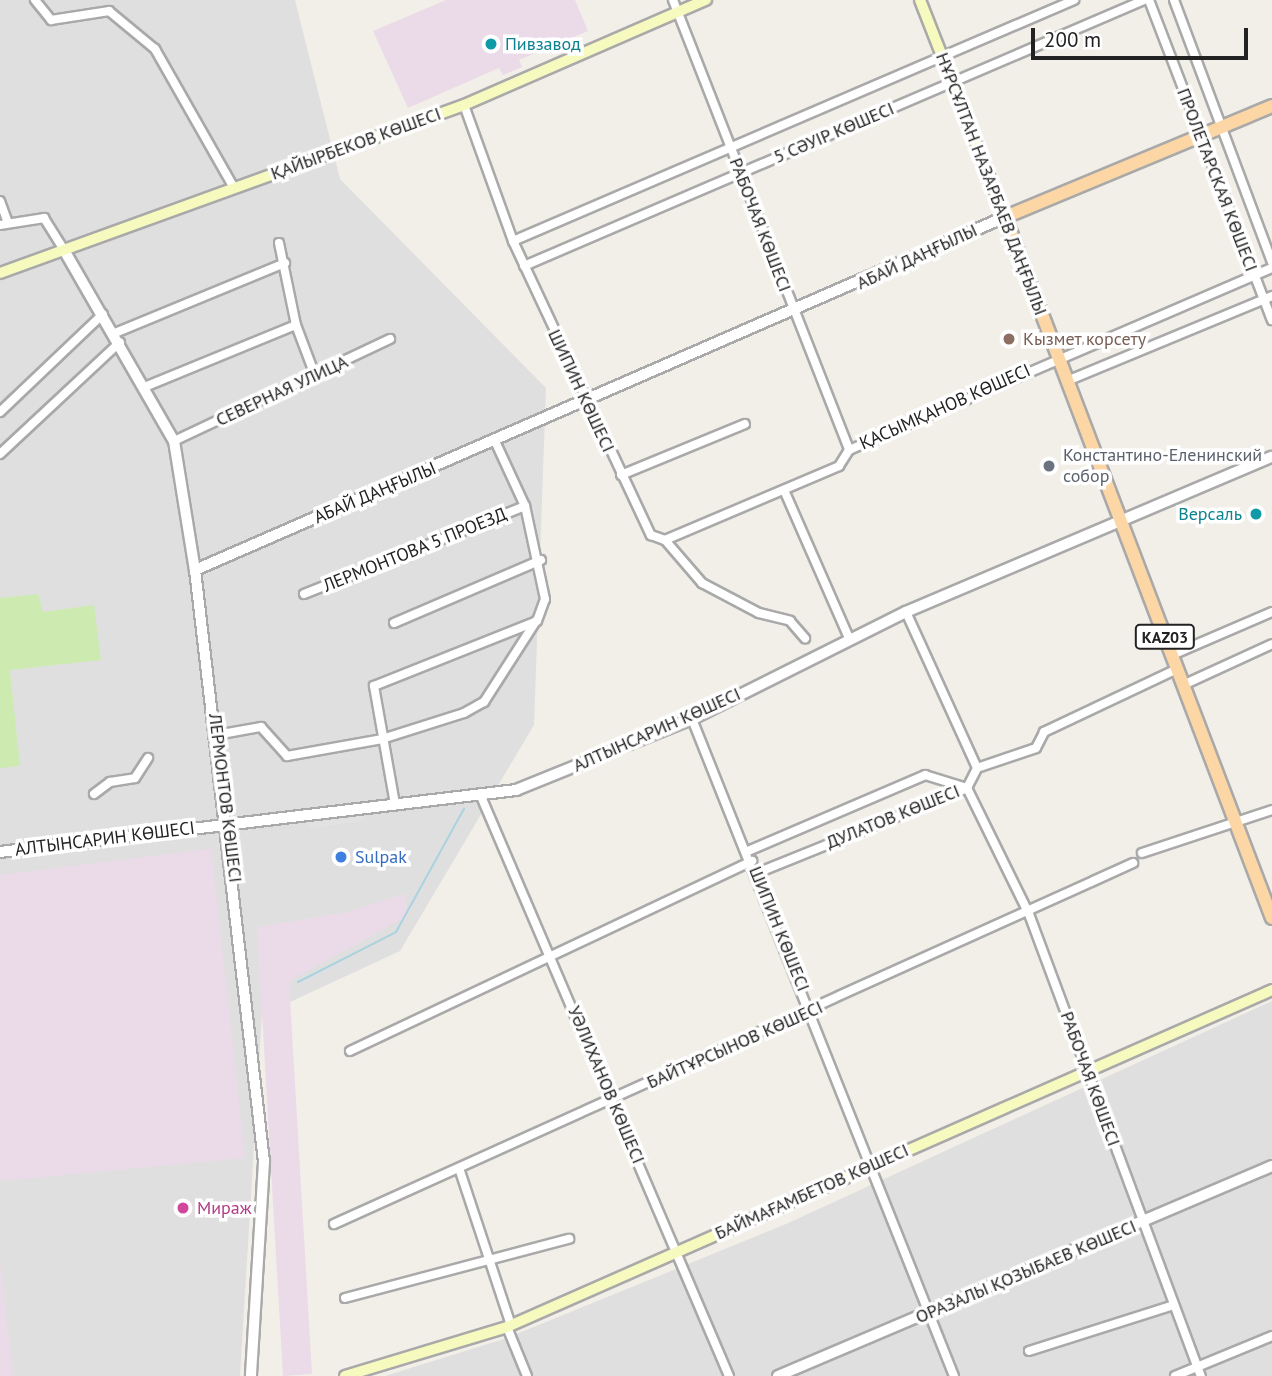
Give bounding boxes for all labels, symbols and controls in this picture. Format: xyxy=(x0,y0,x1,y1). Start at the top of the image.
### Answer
scale bar xyxy=(1034,14,1251,58)
text: 200 m xyxy=(1044,26,1101,53)
place label: Пивзавод xyxy=(505,33,581,55)
marker: Пивзавод xyxy=(483,36,499,52)
street label: НҰРСҰЛТАН НАЗАРБАЕВ ДАҢҒЫЛЫ xyxy=(931,49,1051,319)
street label: ПРОЛЕТАРСКАЯ КӨШЕСІ xyxy=(1172,85,1262,275)
street label: 5 СӘУІР КӨШЕСІ xyxy=(770,98,898,168)
street label: ҚАЙЫРБЕКОВ КӨШЕСІ xyxy=(268,103,444,185)
street label: РАБОЧАЯ КӨШЕСІ xyxy=(725,155,795,295)
street label: АБАЙ ДАҢҒЫЛЫ xyxy=(853,220,981,294)
street label: ШИПИН КӨШЕСІ xyxy=(543,326,619,456)
place label: Кызмет корсету xyxy=(1023,328,1147,350)
marker: Кызмет корсету xyxy=(1001,331,1017,347)
street label: СЕВЕРНАЯ УЛИЦА xyxy=(212,351,352,431)
street label: ҚАСЫМҚАНОВ КӨШЕСІ xyxy=(856,360,1034,454)
place label: Константино-Еленинский собор xyxy=(1063,445,1262,488)
street label: АБАЙ ДАҢҒЫЛЫ xyxy=(311,457,439,529)
marker: Константино-Еленинский собор xyxy=(1041,458,1057,474)
street label: ЛЕРМОНТОВА 5 ПРОЕЗД xyxy=(320,503,510,597)
place label: Версаль xyxy=(1178,503,1242,525)
marker: Версаль xyxy=(1248,506,1264,522)
road number: KАZ03 xyxy=(1134,624,1196,650)
street label: АЛТЫНСАРИН КӨШЕСІ xyxy=(570,683,744,777)
street label: ЛЕРМОНТОВ КӨШЕСІ xyxy=(204,712,246,884)
street label: ДУЛАТОВ КӨШЕСІ xyxy=(823,780,963,854)
street label: АЛТЫНСАРИН КӨШЕСІ xyxy=(14,817,196,861)
place label: Sulpak xyxy=(355,846,407,868)
marker: Sulpak xyxy=(333,849,349,865)
street label: ШИПИН КӨШЕСІ xyxy=(744,863,814,995)
street label: БАЙТҰРСЫНОВ КӨШЕСІ xyxy=(644,996,826,1094)
street label: УӘЛИХАНОВ КӨШЕСІ xyxy=(563,1003,649,1167)
street label: РАБОЧАЯ КӨШЕСІ xyxy=(1056,1009,1124,1149)
street label: БАЙМАҒАМБЕТОВ КӨШЕСІ xyxy=(712,1139,912,1245)
place label: Мираж xyxy=(197,1197,252,1219)
marker: Мираж xyxy=(175,1200,191,1216)
street label: ОРАЗАЛЫ ҚОЗЫБАЕВ КӨШЕСІ xyxy=(912,1216,1140,1328)

